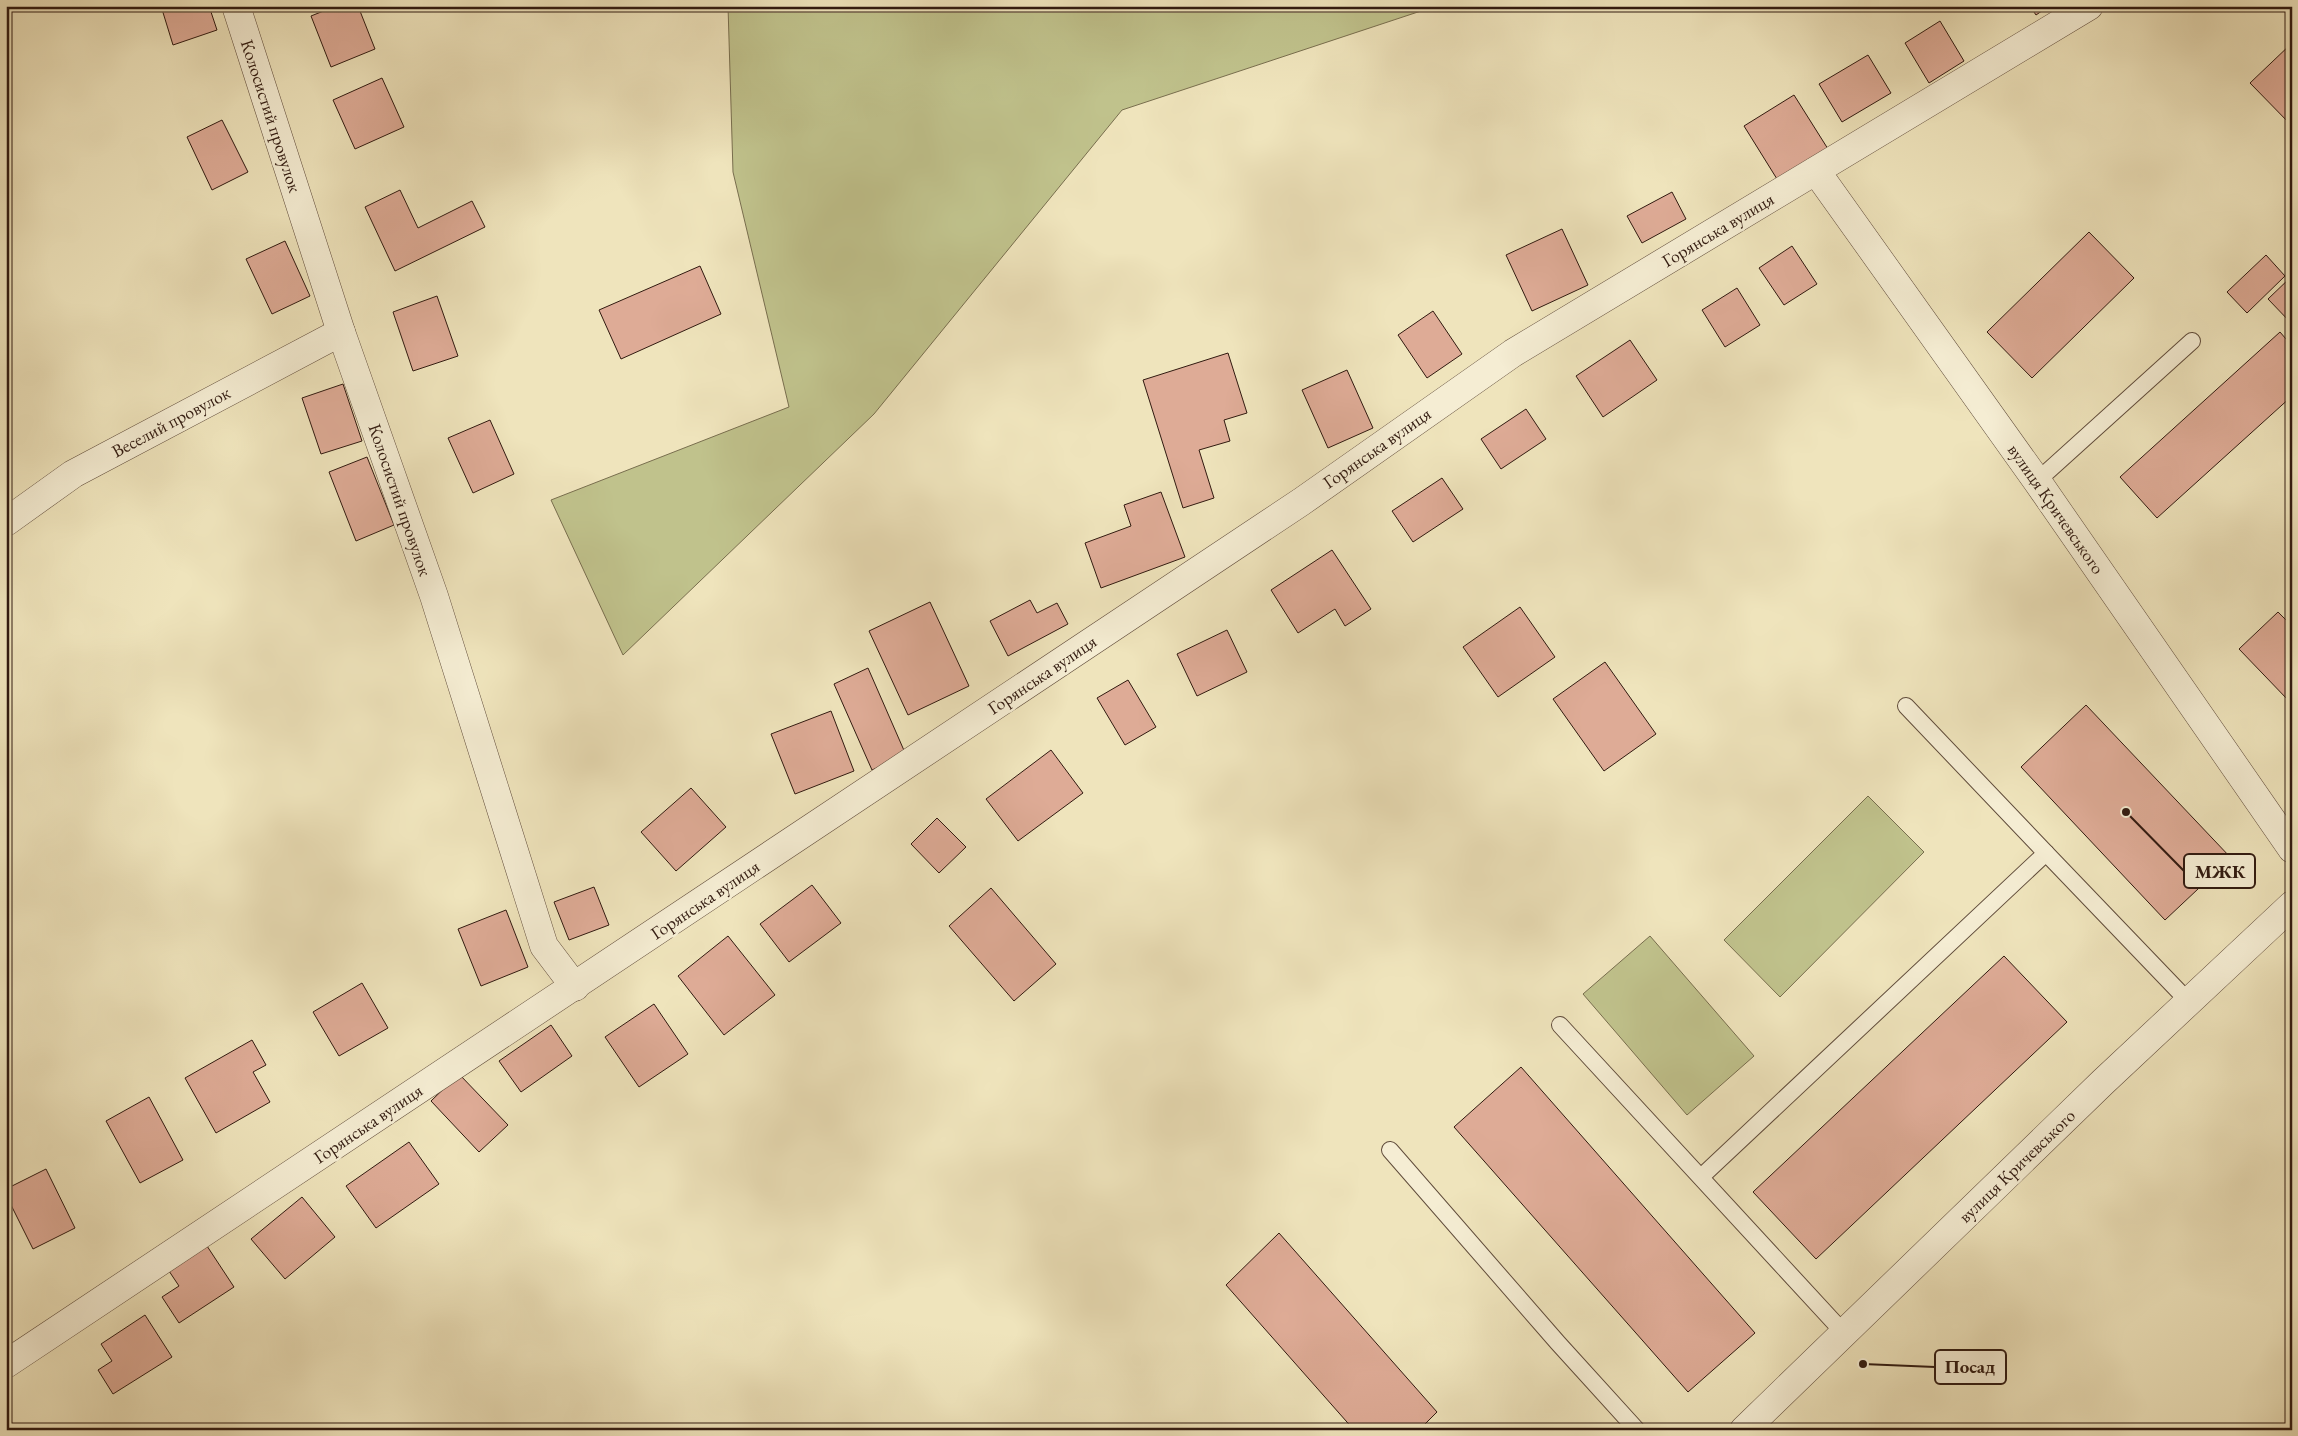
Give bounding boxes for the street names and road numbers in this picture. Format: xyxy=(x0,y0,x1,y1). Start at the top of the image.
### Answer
street label: Колосистий провулок xyxy=(236,36,307,196)
street label: Горянська вулиця xyxy=(1658,187,1778,272)
street label: Веселий провулок xyxy=(108,380,234,462)
street label: Горянська вулиця xyxy=(1318,402,1435,493)
street label: Колосистий провулок xyxy=(364,421,437,579)
street label: вулиця Кричевського xyxy=(2003,439,2110,578)
street label: Горянська вулиця xyxy=(983,630,1101,719)
street label: Горянська вулиця xyxy=(646,855,764,944)
street label: Горянська вулиця xyxy=(309,1079,427,1168)
street label: вулиця Кричевського xyxy=(1953,1104,2080,1227)

